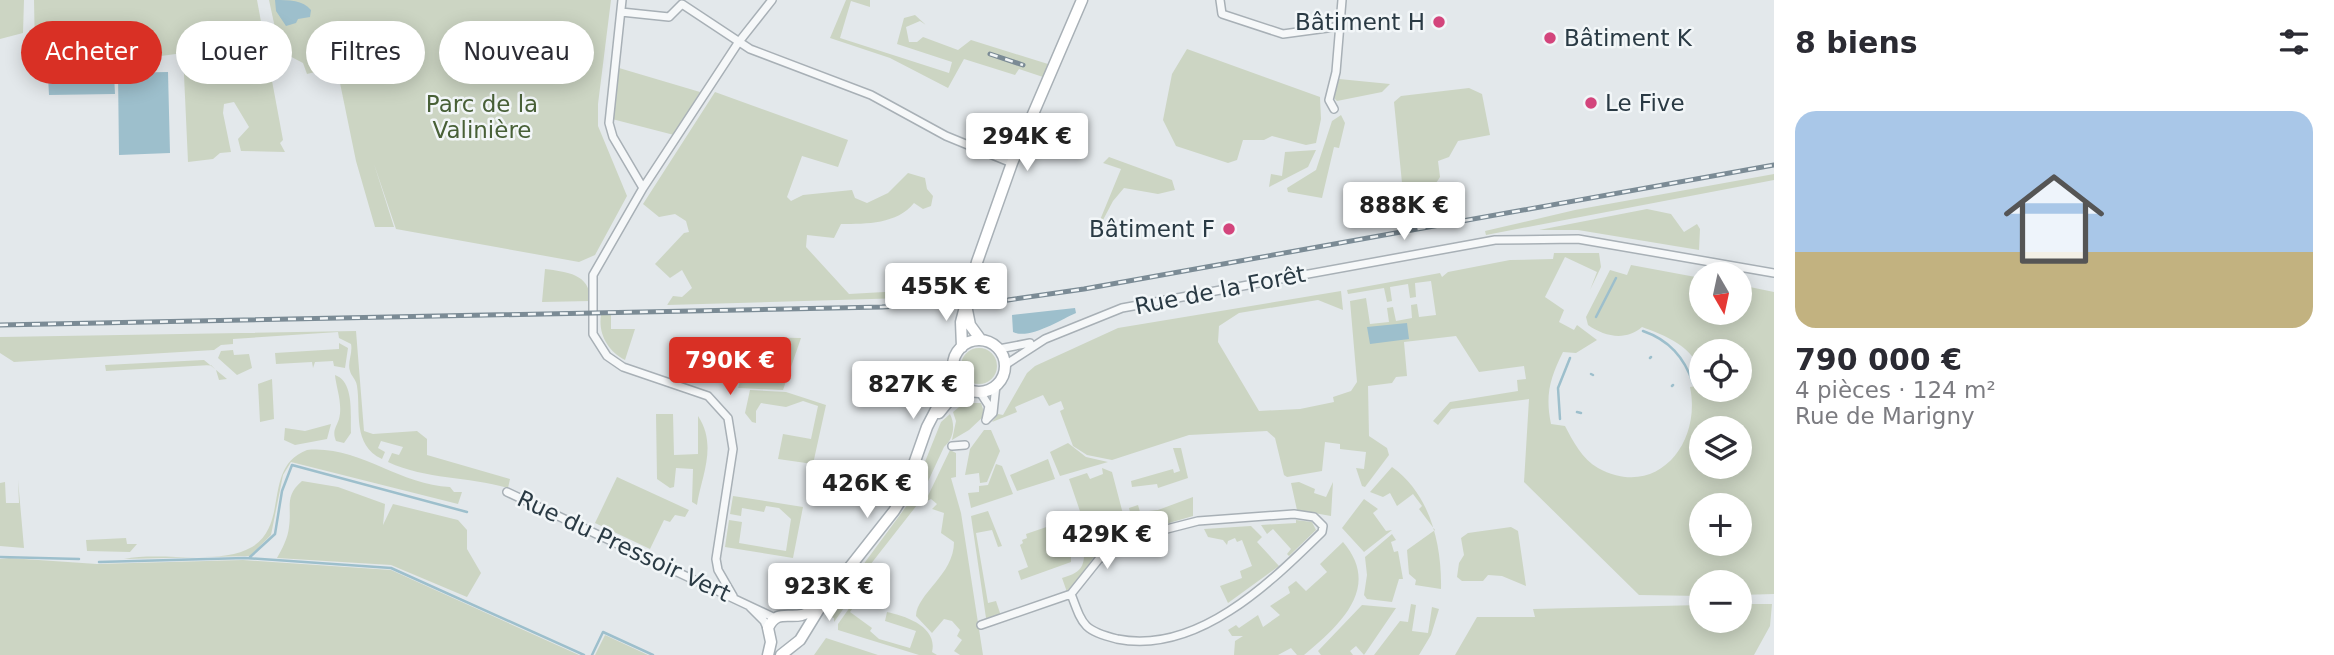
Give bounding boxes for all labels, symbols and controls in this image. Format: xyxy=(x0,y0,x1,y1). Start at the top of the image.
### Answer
place label: Bâtiment H xyxy=(1295,9,1425,35)
marker: Bâtiment H xyxy=(1431,14,1447,30)
chip: Acheter xyxy=(21,21,162,84)
chip: Louer xyxy=(176,21,292,84)
chip: Filtres xyxy=(306,21,425,84)
chip: Nouveau xyxy=(439,21,594,84)
icon: filters xyxy=(2275,23,2313,61)
place label: Bâtiment K xyxy=(1564,25,1693,51)
text: 8 biens xyxy=(1795,25,1918,60)
marker: Bâtiment K xyxy=(1542,30,1558,46)
place label: Le Five xyxy=(1605,90,1685,116)
park label: Parc de la Valinière xyxy=(426,91,538,143)
marker: Le Five xyxy=(1583,95,1599,111)
pin: 294K € xyxy=(970,114,1084,173)
text: 294K € xyxy=(982,123,1072,149)
icon: home xyxy=(1991,156,2117,282)
pin: 888K € xyxy=(1347,182,1461,242)
text: 888K € xyxy=(1359,192,1449,218)
place label: Bâtiment F xyxy=(1089,216,1215,242)
marker: Bâtiment F xyxy=(1221,221,1237,237)
street label: Rue de la Forêt xyxy=(1132,261,1308,319)
north arrow xyxy=(1689,262,1752,326)
map controls xyxy=(1689,262,1752,633)
pin: 455K € xyxy=(889,264,1003,323)
text: 455K € xyxy=(901,273,991,299)
pin: 790K € xyxy=(673,338,787,397)
button: locate xyxy=(1689,339,1752,402)
text: 790 000 € xyxy=(1795,342,1962,377)
text: 790K € xyxy=(685,347,775,373)
pin: 827K € xyxy=(856,362,970,421)
text: 827K € xyxy=(868,371,958,397)
text: 4 pièces · 124 m² xyxy=(1795,377,1996,403)
text: Rue de Marigny xyxy=(1795,403,1975,429)
button: layers xyxy=(1689,416,1752,479)
pin: 426K € xyxy=(810,461,924,520)
text: 426K € xyxy=(822,470,912,496)
street label: Rue du Pressoir Vert xyxy=(513,485,735,607)
button: + xyxy=(1689,493,1752,556)
pin: 429K € xyxy=(1050,512,1164,571)
text: 429K € xyxy=(1062,521,1152,547)
pin: 923K € xyxy=(772,564,886,623)
button: − xyxy=(1689,570,1752,633)
text: 923K € xyxy=(784,573,874,599)

